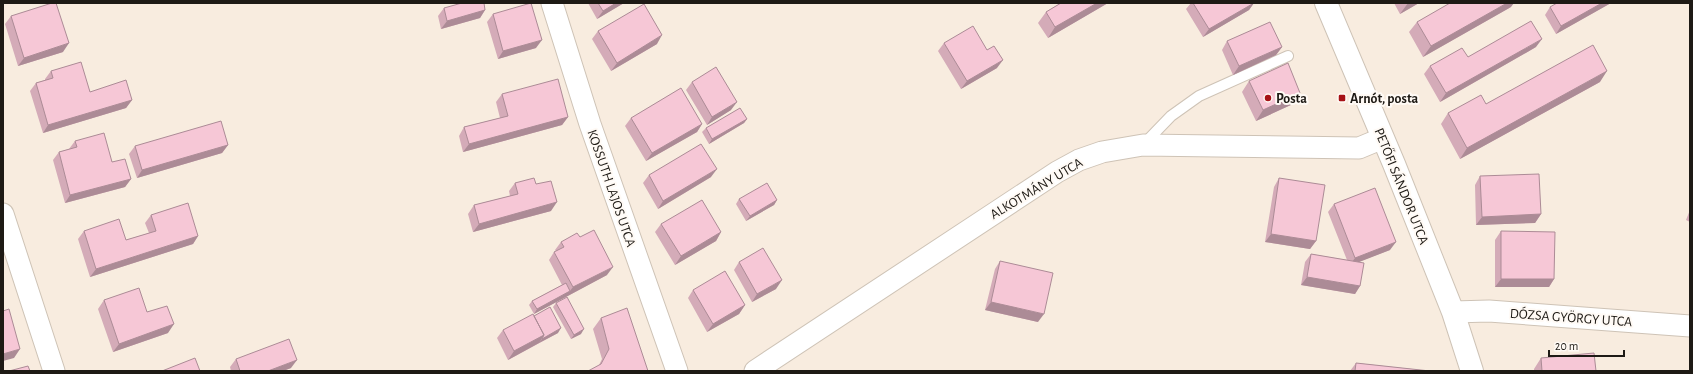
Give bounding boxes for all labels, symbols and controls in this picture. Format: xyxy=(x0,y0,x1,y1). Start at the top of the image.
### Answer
place label: Posta xyxy=(1276,92,1307,106)
place label: Arnót, posta xyxy=(1350,92,1419,106)
marker: Posta xyxy=(1263,93,1273,103)
marker: Arnót, posta xyxy=(1337,93,1347,103)
street label: PETŐFI SÁNDOR UTCA xyxy=(1371,125,1434,247)
street label: KOSSUTH LAJOS UTCA xyxy=(584,128,638,249)
street label: ALKOTMÁNY UTCA xyxy=(986,153,1085,222)
street label: DÓZSA GYÖRGY UTCA xyxy=(1509,304,1633,329)
scale bar xyxy=(1549,332,1624,358)
text: 20 m xyxy=(1555,340,1578,352)

